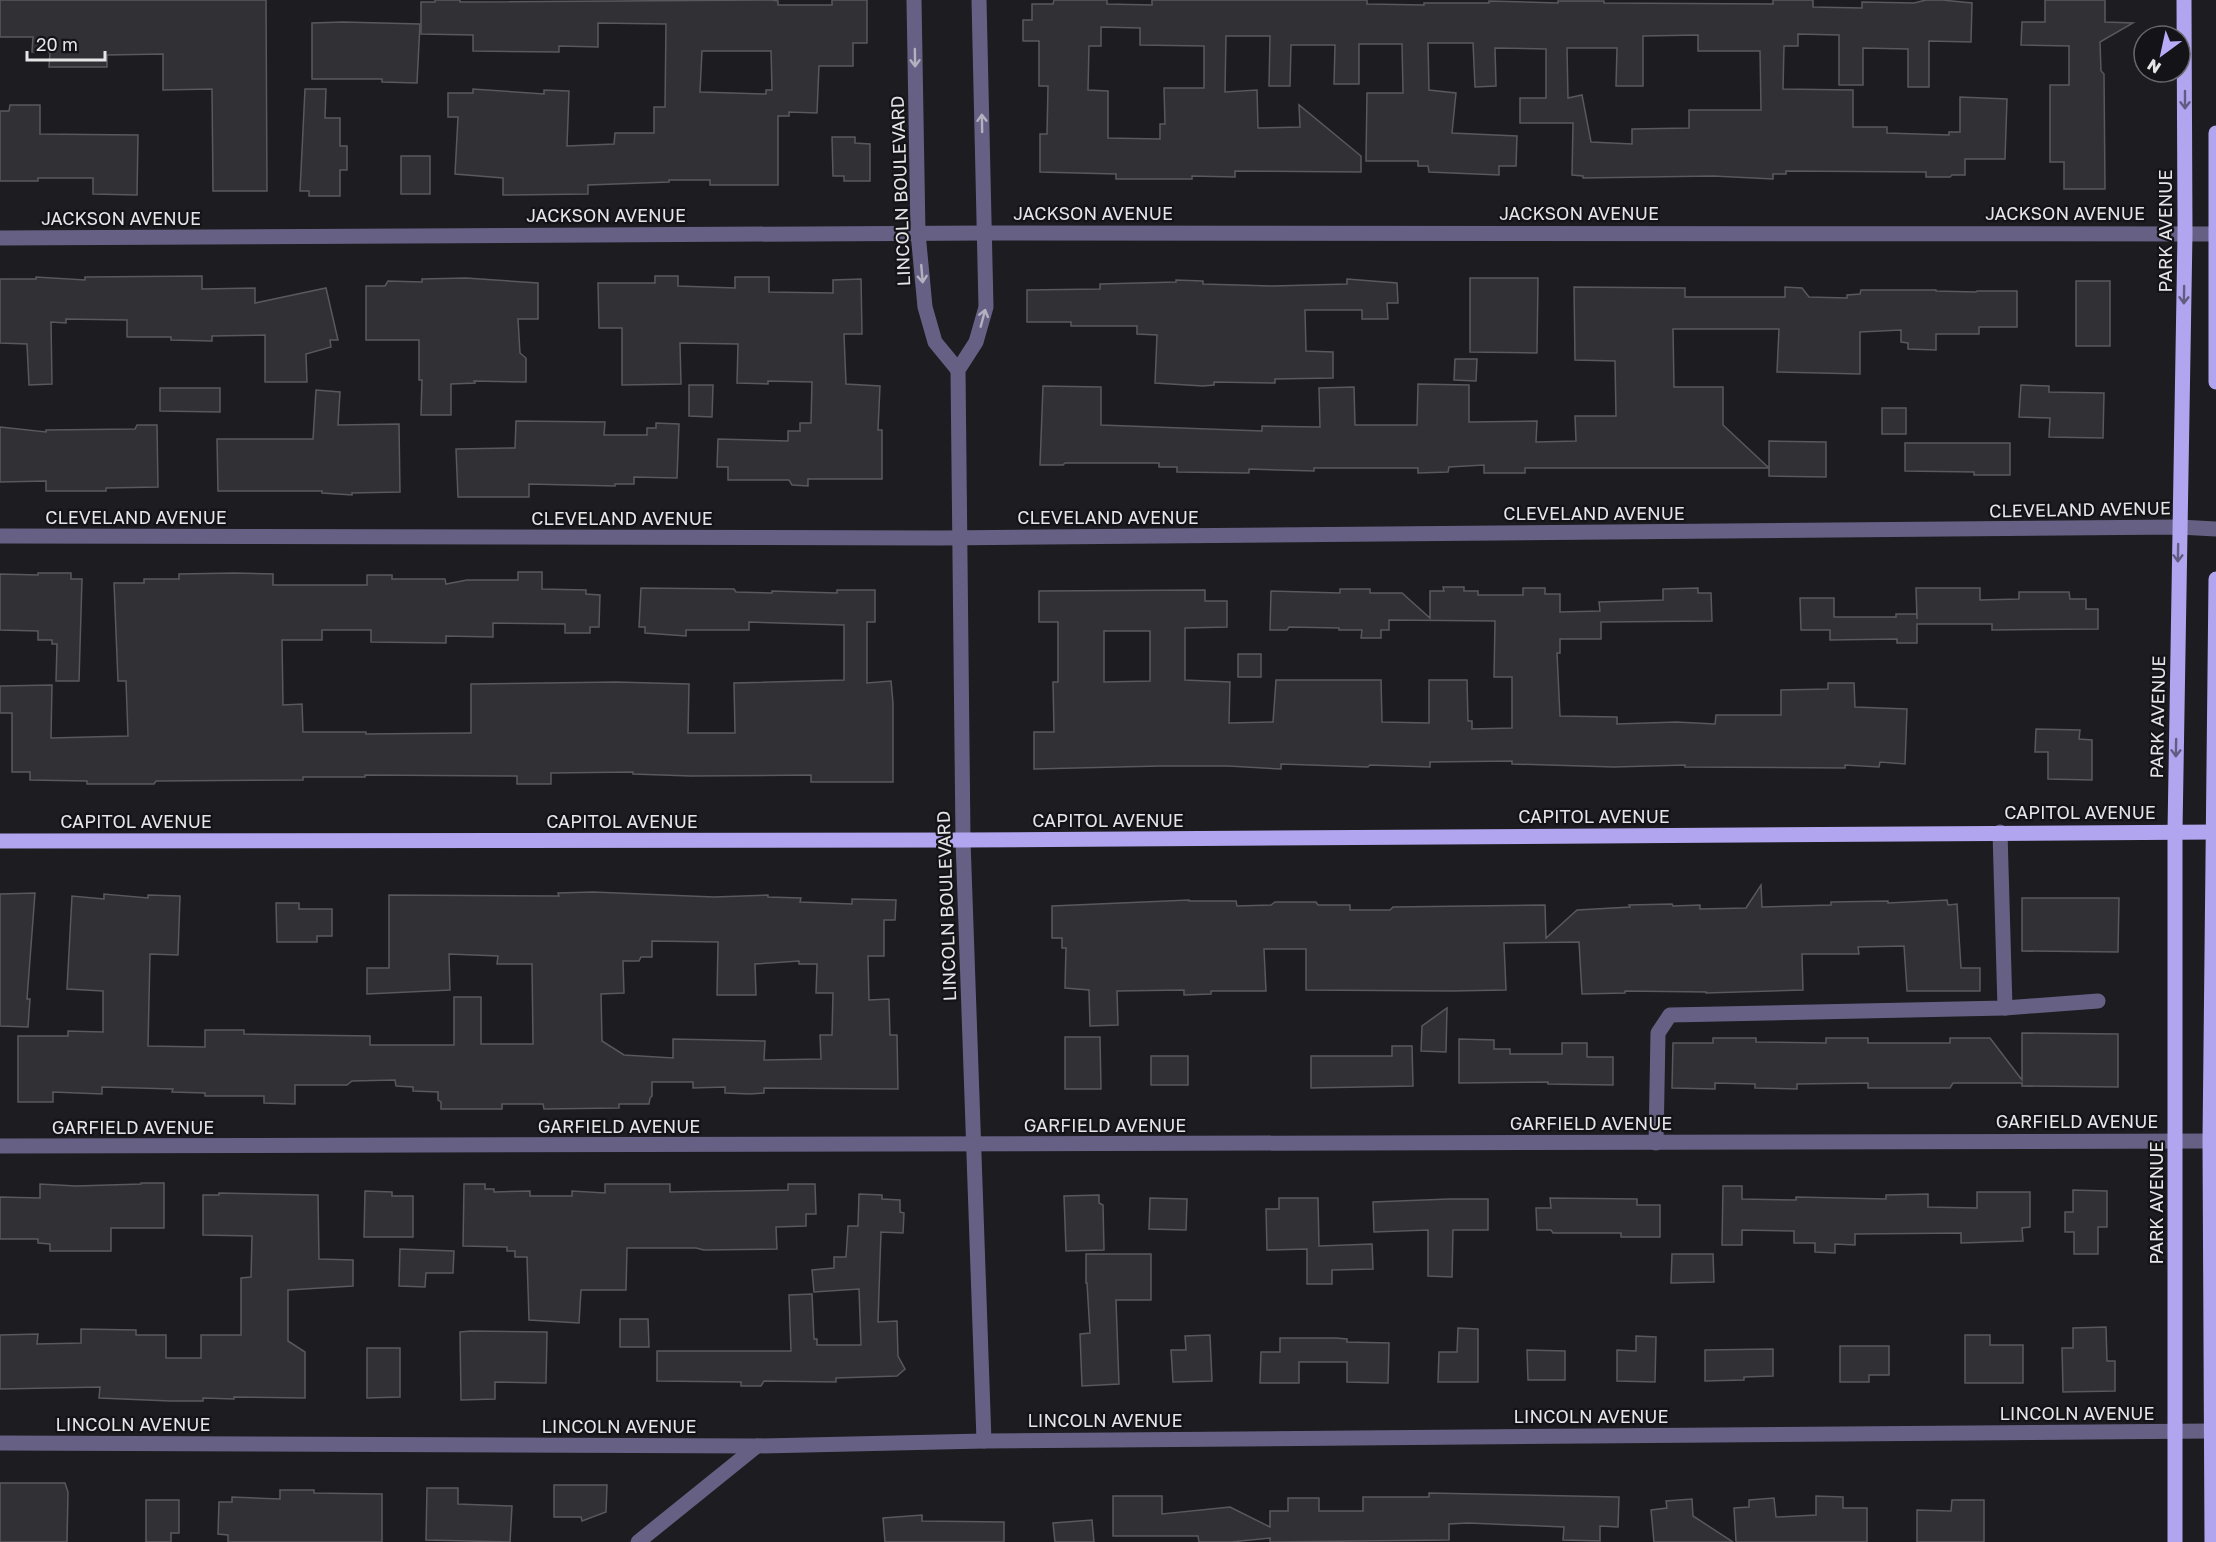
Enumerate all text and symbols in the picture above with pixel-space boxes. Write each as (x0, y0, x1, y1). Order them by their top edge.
scale bar (27, 24, 105, 62)
north arrow (2132, 24, 2192, 84)
text: 20 m (36, 33, 78, 55)
one-way arrow (909, 48, 921, 68)
text: N (2143, 55, 2164, 78)
one-way arrow (2179, 90, 2191, 110)
street label: LINCOLN BOULEVARD (886, 95, 914, 287)
one-way arrow (977, 114, 988, 134)
street label: PARK AVENUE (2154, 170, 2176, 292)
street label: JACKSON AVENUE (1013, 202, 1173, 224)
street label: JACKSON AVENUE (1499, 202, 1659, 224)
street label: JACKSON AVENUE (1985, 202, 2145, 224)
street label: JACKSON AVENUE (526, 204, 686, 226)
street label: JACKSON AVENUE (41, 207, 201, 229)
one-way arrow (917, 264, 928, 284)
one-way arrow (2178, 285, 2190, 305)
one-way arrow (977, 309, 989, 328)
street label: CLEVELAND AVENUE (1989, 496, 2171, 522)
street label: CLEVELAND AVENUE (1503, 502, 1685, 524)
street label: CLEVELAND AVENUE (45, 506, 227, 528)
street label: CLEVELAND AVENUE (1017, 506, 1199, 528)
street label: CLEVELAND AVENUE (531, 507, 713, 529)
one-way arrow (2173, 543, 2184, 563)
street label: PARK AVENUE (2145, 655, 2169, 779)
one-way arrow (2170, 738, 2182, 758)
street label: CAPITOL AVENUE (2004, 801, 2156, 823)
street label: CAPITOL AVENUE (1518, 805, 1670, 827)
street label: CAPITOL AVENUE (1032, 809, 1184, 831)
street label: CAPITOL AVENUE (60, 810, 212, 832)
street label: CAPITOL AVENUE (546, 810, 698, 832)
street label: LINCOLN BOULEVARD (932, 810, 960, 1002)
street label: GARFIELD AVENUE (1996, 1110, 2158, 1132)
street label: GARFIELD AVENUE (1510, 1112, 1672, 1134)
street label: GARFIELD AVENUE (1024, 1114, 1186, 1136)
street label: GARFIELD AVENUE (538, 1115, 700, 1137)
street label: GARFIELD AVENUE (52, 1116, 214, 1138)
street label: PARK AVENUE (2145, 1142, 2167, 1264)
street label: LINCOLN AVENUE (2000, 1402, 2154, 1424)
street label: LINCOLN AVENUE (1514, 1405, 1668, 1427)
street label: LINCOLN AVENUE (1028, 1409, 1182, 1431)
street label: LINCOLN AVENUE (56, 1413, 210, 1435)
street label: LINCOLN AVENUE (542, 1415, 696, 1437)

